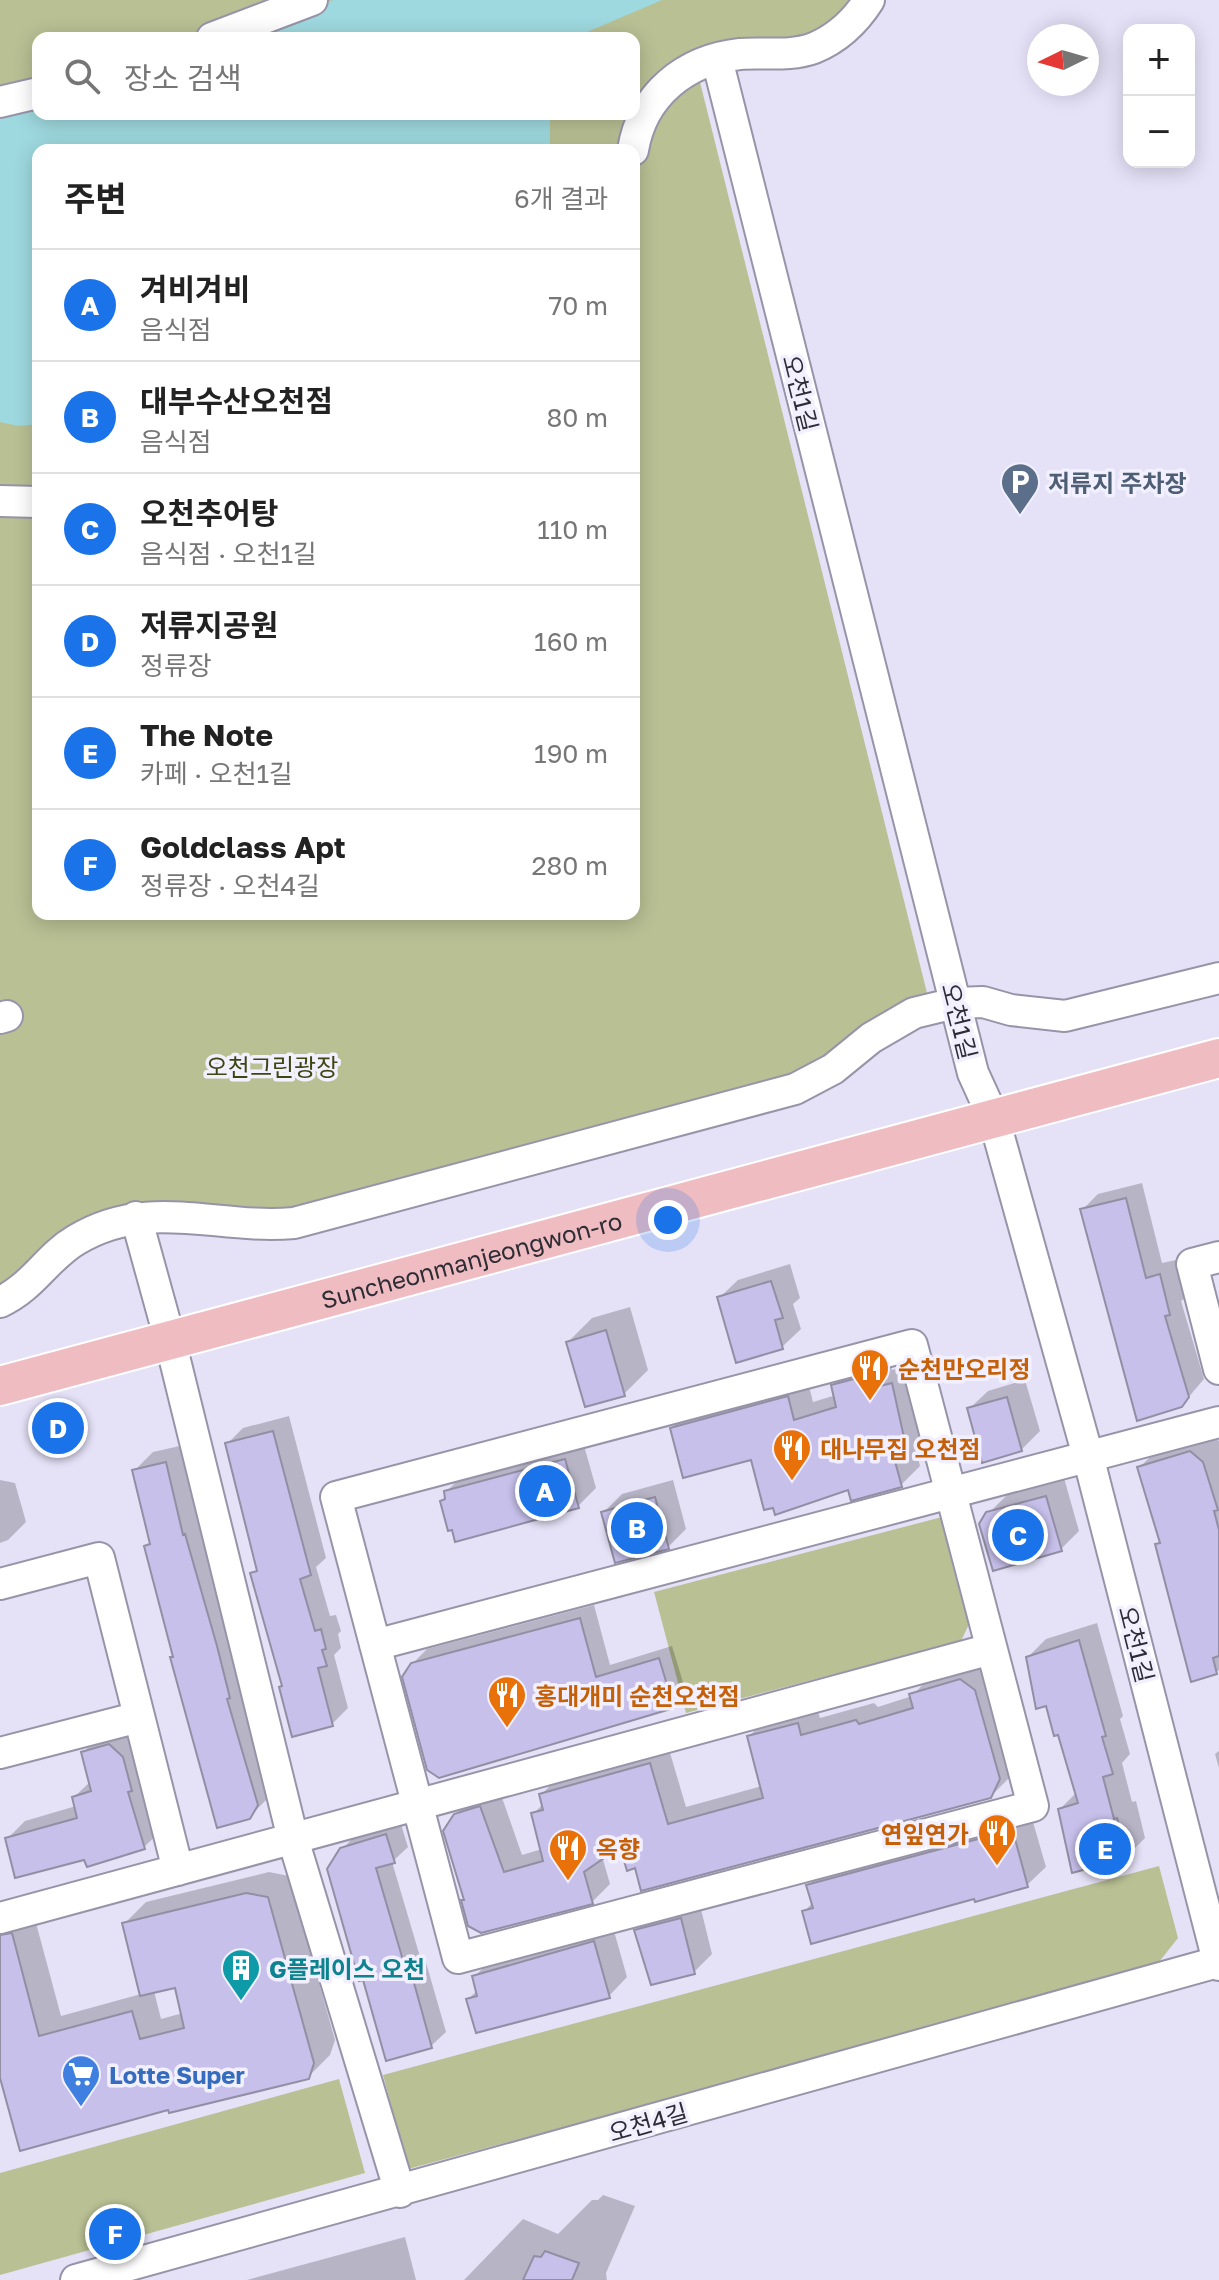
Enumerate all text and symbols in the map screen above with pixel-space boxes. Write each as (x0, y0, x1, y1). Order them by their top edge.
north arrow (1027, 24, 1099, 96)
map controls (1123, 24, 1195, 168)
button: + (1123, 24, 1195, 96)
search box (32, 32, 640, 120)
icon: search (60, 54, 104, 98)
text: 장소 검색 (124, 60, 242, 96)
button: − (1123, 96, 1195, 168)
text: 주변 (64, 178, 127, 218)
text: 6개 결과 (514, 183, 608, 214)
text: 겨비겨비 (140, 271, 250, 307)
text: A (81, 290, 99, 321)
text: 70 m (549, 290, 608, 321)
text: 음식점 (140, 314, 212, 345)
street label: 오천1길 (778, 352, 824, 434)
text: 대부수산오천점 (140, 383, 333, 419)
text: B (81, 402, 99, 433)
text: 80 m (547, 402, 608, 433)
text: 음식점 (140, 426, 212, 457)
parking icon: 저류지 주차장 (999, 461, 1041, 516)
place label: 저류지 주차장 (1048, 468, 1186, 497)
text: 오천추어탕 (140, 495, 278, 531)
text: C (81, 514, 99, 545)
text: 110 m (537, 514, 608, 545)
text: 음식점 · 오천1길 (140, 538, 317, 569)
text: 저류지공원 (140, 607, 278, 643)
text: D (81, 626, 99, 657)
text: 160 m (534, 626, 608, 657)
text: 정류장 (140, 650, 212, 681)
text: The Note (140, 717, 273, 753)
text: E (82, 738, 98, 769)
text: 190 m (534, 738, 608, 769)
text: 카페 · 오천1길 (140, 758, 293, 789)
text: Goldclass Apt (140, 829, 346, 865)
text: F (82, 850, 98, 881)
text: 280 m (531, 850, 608, 881)
text: 정류장 · 오천4길 (140, 870, 320, 901)
street label: 오천1길 (937, 980, 983, 1062)
park label: 오천그린광장 (206, 1052, 338, 1081)
your location (648, 1200, 688, 1240)
street label: Suncheonmanjeongwon-ro (318, 1205, 625, 1314)
restaurant icon: 순천만오리정 (849, 1347, 891, 1402)
place label: 순천만오리정 (898, 1354, 1030, 1383)
pin: D (32, 1398, 84, 1458)
restaurant icon: 대나무집 오천점 (771, 1427, 813, 1482)
place label: 대나무집 오천점 (820, 1434, 981, 1463)
pin: A (519, 1461, 571, 1521)
pin: B (611, 1498, 663, 1558)
pin: C (992, 1505, 1044, 1565)
street label: 오천1길 (1114, 1603, 1160, 1685)
restaurant icon: 홍대개미 순천오천점 (486, 1674, 528, 1729)
place label: 홍대개미 순천오천점 (535, 1681, 740, 1710)
restaurant icon: 연잎연가 (976, 1812, 1018, 1867)
place label: 연잎연가 (881, 1819, 969, 1848)
pin: E (1079, 1819, 1131, 1879)
restaurant icon: 옥향 (547, 1827, 589, 1882)
place label: 옥향 (596, 1834, 640, 1863)
building icon: G플레이스 오천 (220, 1947, 262, 2002)
place label: G플레이스 오천 (269, 1954, 425, 1983)
supermarket icon: Lotte Super (60, 2053, 102, 2108)
place label: Lotte Super (109, 2060, 245, 2089)
street label: 오천4길 (605, 2097, 691, 2147)
pin: F (89, 2204, 141, 2264)

